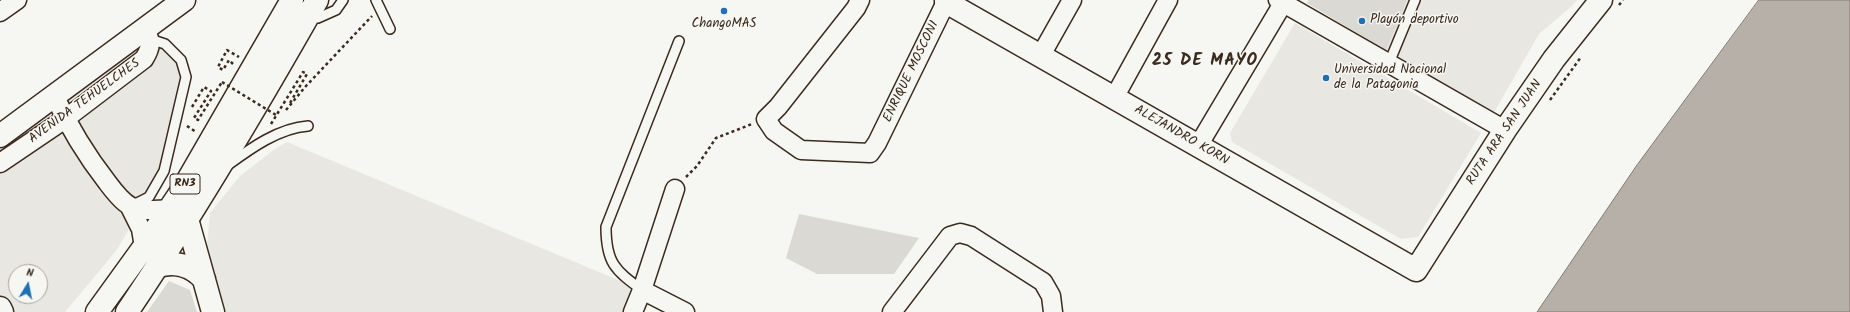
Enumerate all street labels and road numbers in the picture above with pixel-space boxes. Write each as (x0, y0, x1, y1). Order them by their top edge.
street label: ENRIQUE MOSCONI (881, 19, 943, 125)
street label: AVENIDA TEHUELCHES (26, 56, 144, 148)
street label: RUTA ARA SAN JUAN (1464, 77, 1546, 189)
street label: ALEJANDRO KORN (1131, 103, 1231, 169)
road number: RN3 (170, 174, 200, 194)

